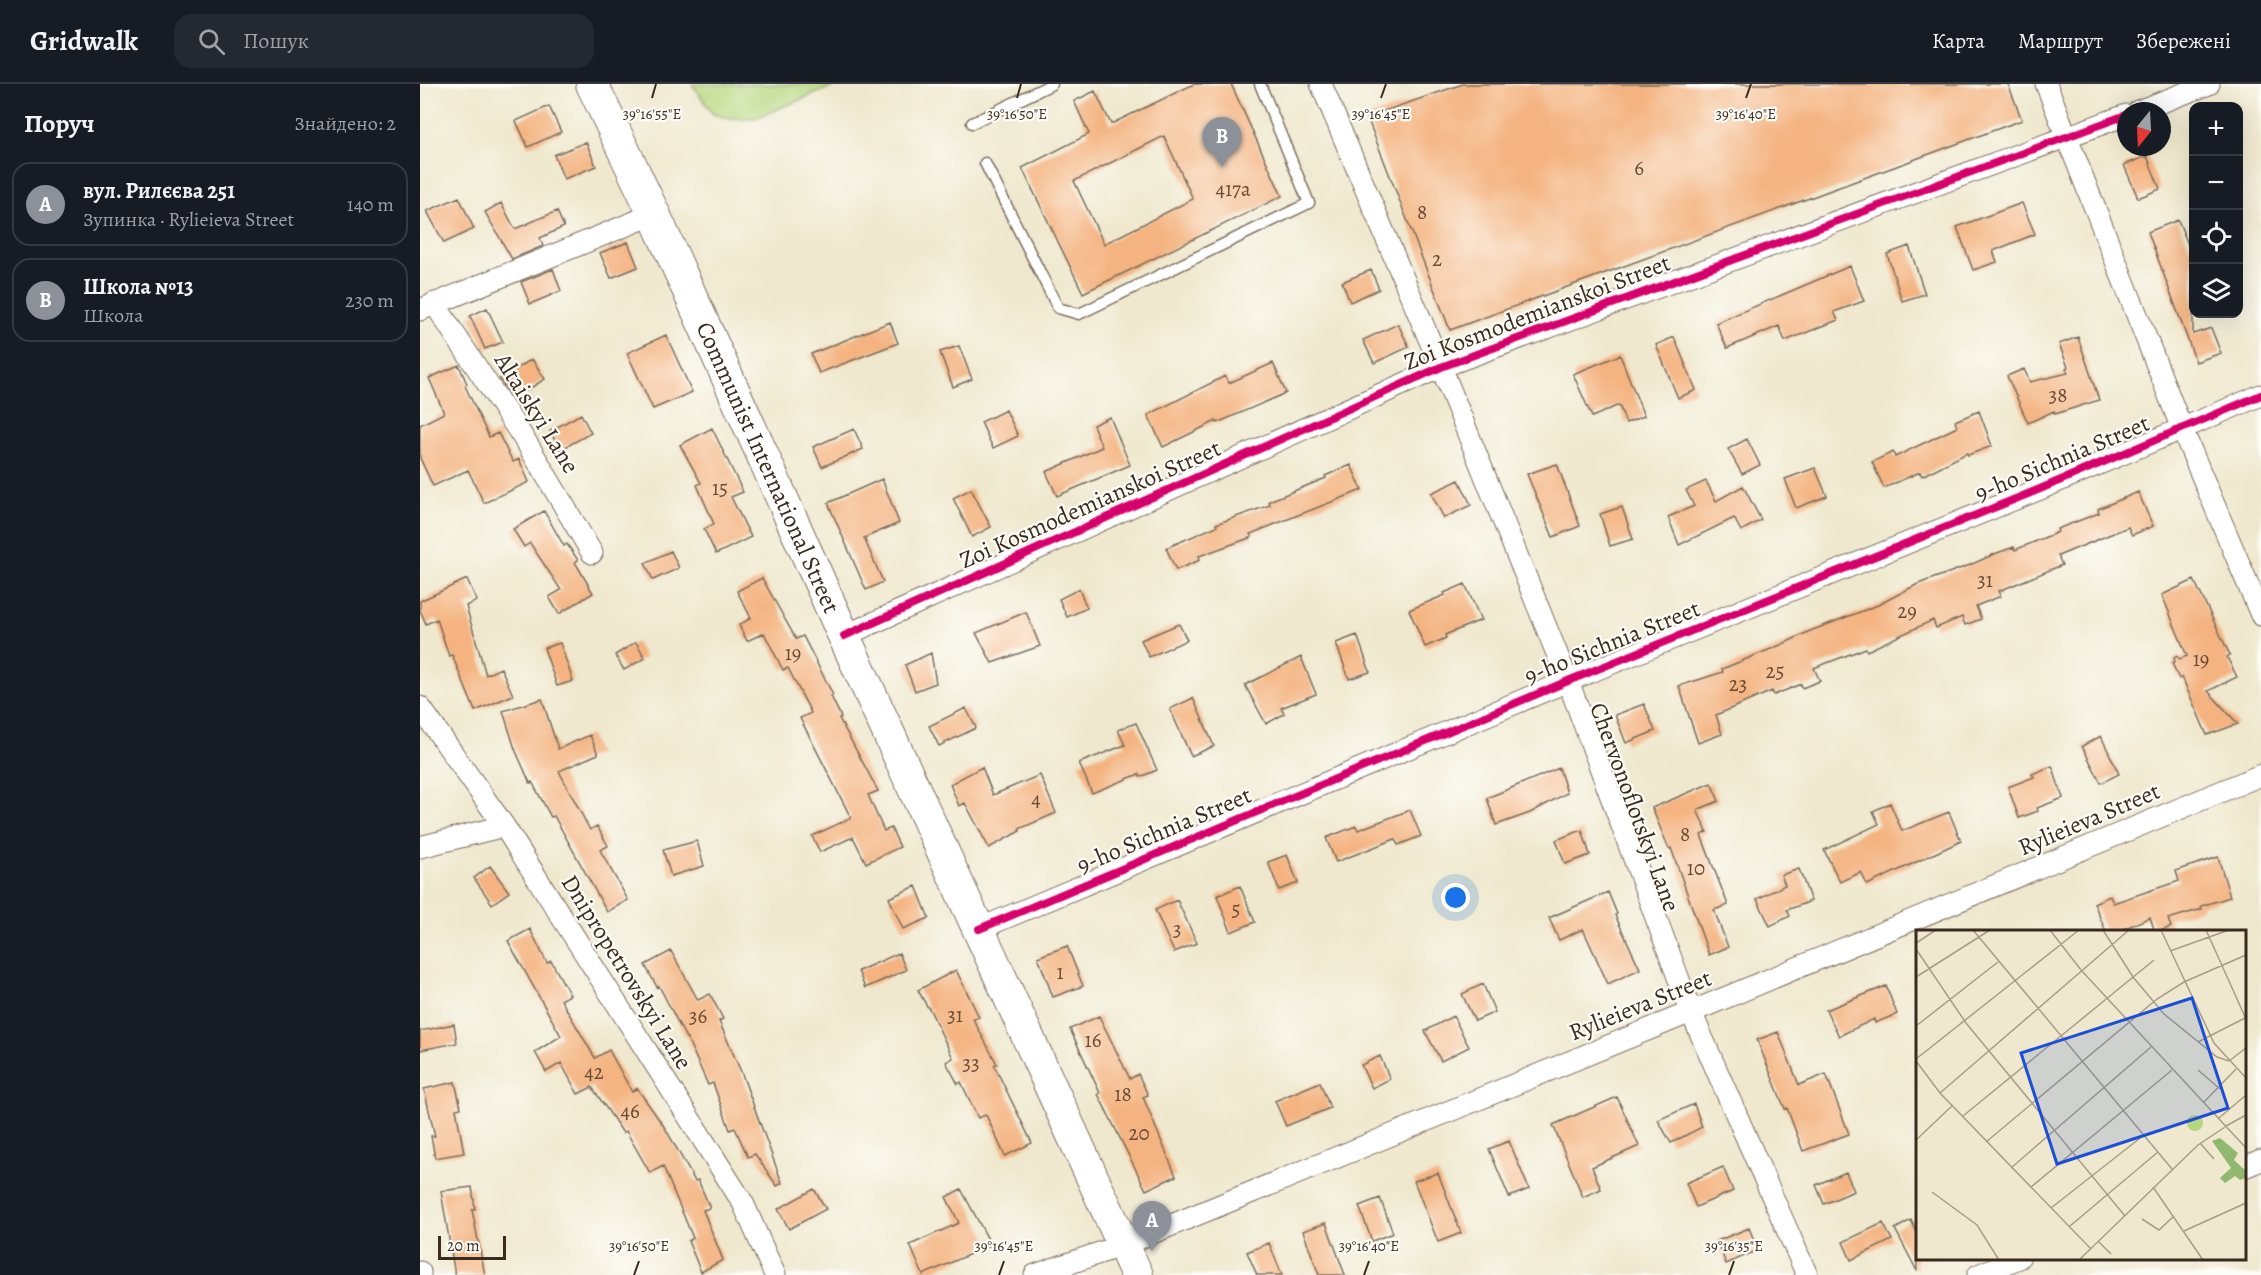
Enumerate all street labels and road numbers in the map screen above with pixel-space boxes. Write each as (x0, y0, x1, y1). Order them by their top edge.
street label: Zoi Kosmodemianskoi Street (1399, 246, 1675, 378)
street label: Communist International Street (689, 317, 848, 618)
street label: Altaiskyi Lane (487, 346, 587, 479)
street label: 9-ho Sichnia Street (1970, 407, 2154, 509)
street label: Zoi Kosmodemianskoi Street (954, 432, 1226, 576)
street label: 9-ho Sichnia Street (1519, 592, 1705, 692)
street label: Chervonoflotskyi Lane (1582, 698, 1688, 916)
street label: Rylieieva Street (2013, 775, 2165, 863)
street label: 9-ho Sichnia Street (1072, 779, 1256, 881)
street label: Dnipropetrovskyi Lane (554, 869, 700, 1075)
street label: Rylieieva Street (1564, 962, 1716, 1048)

